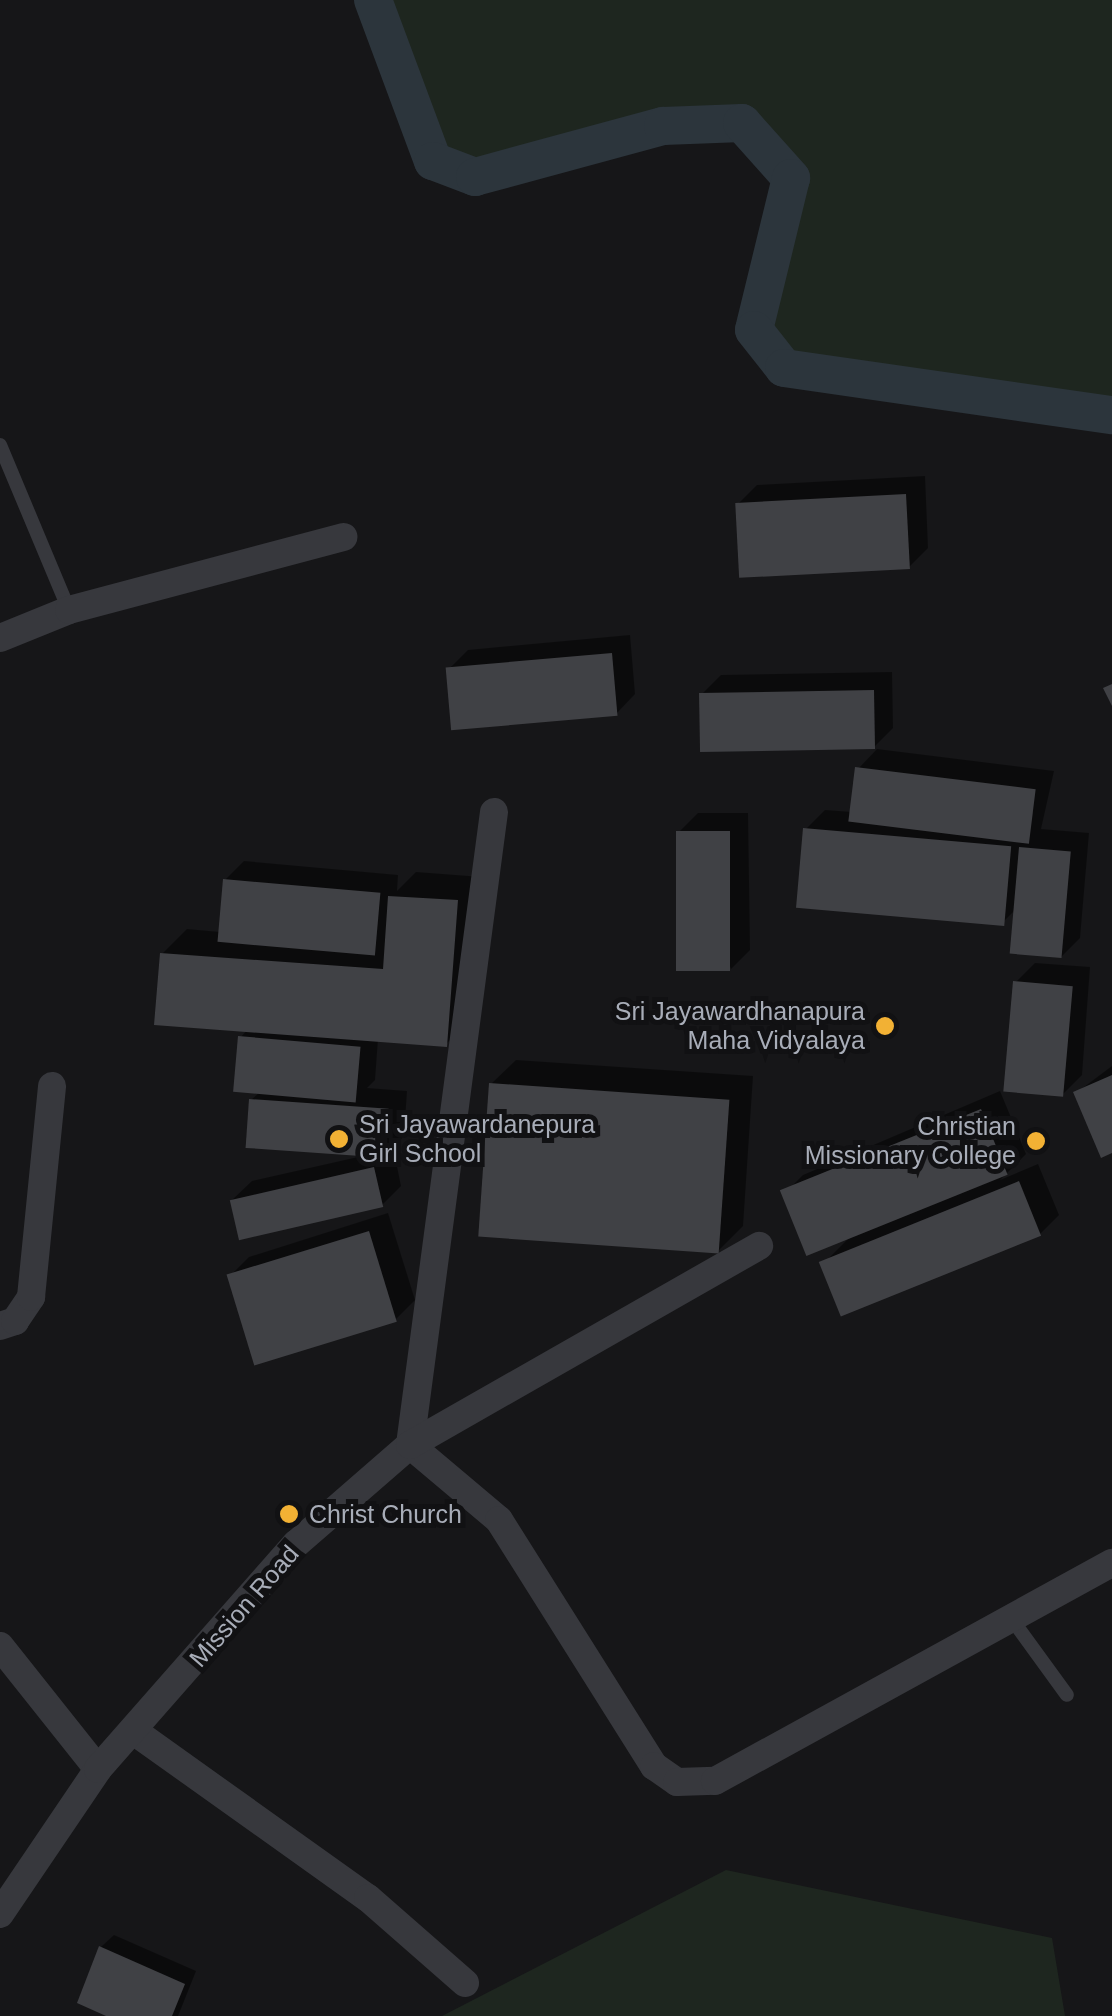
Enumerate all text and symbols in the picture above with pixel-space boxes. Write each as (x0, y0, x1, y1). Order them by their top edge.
place label: Sri Jayawardhanapura Maha Vidyalaya (615, 997, 865, 1056)
marker: Sri Jayawardhanapura Maha Vidyalaya (874, 1015, 896, 1037)
place label: Sri Jayawardanepura Girl School (359, 1110, 595, 1169)
place label: Christian Missionary College (805, 1112, 1016, 1171)
marker: Sri Jayawardanepura Girl School (328, 1128, 350, 1150)
marker: Christian Missionary College (1025, 1130, 1047, 1152)
place label: Christ Church (309, 1499, 462, 1529)
marker: Christ Church (278, 1503, 300, 1525)
street label: Mission Road (183, 1539, 305, 1673)

